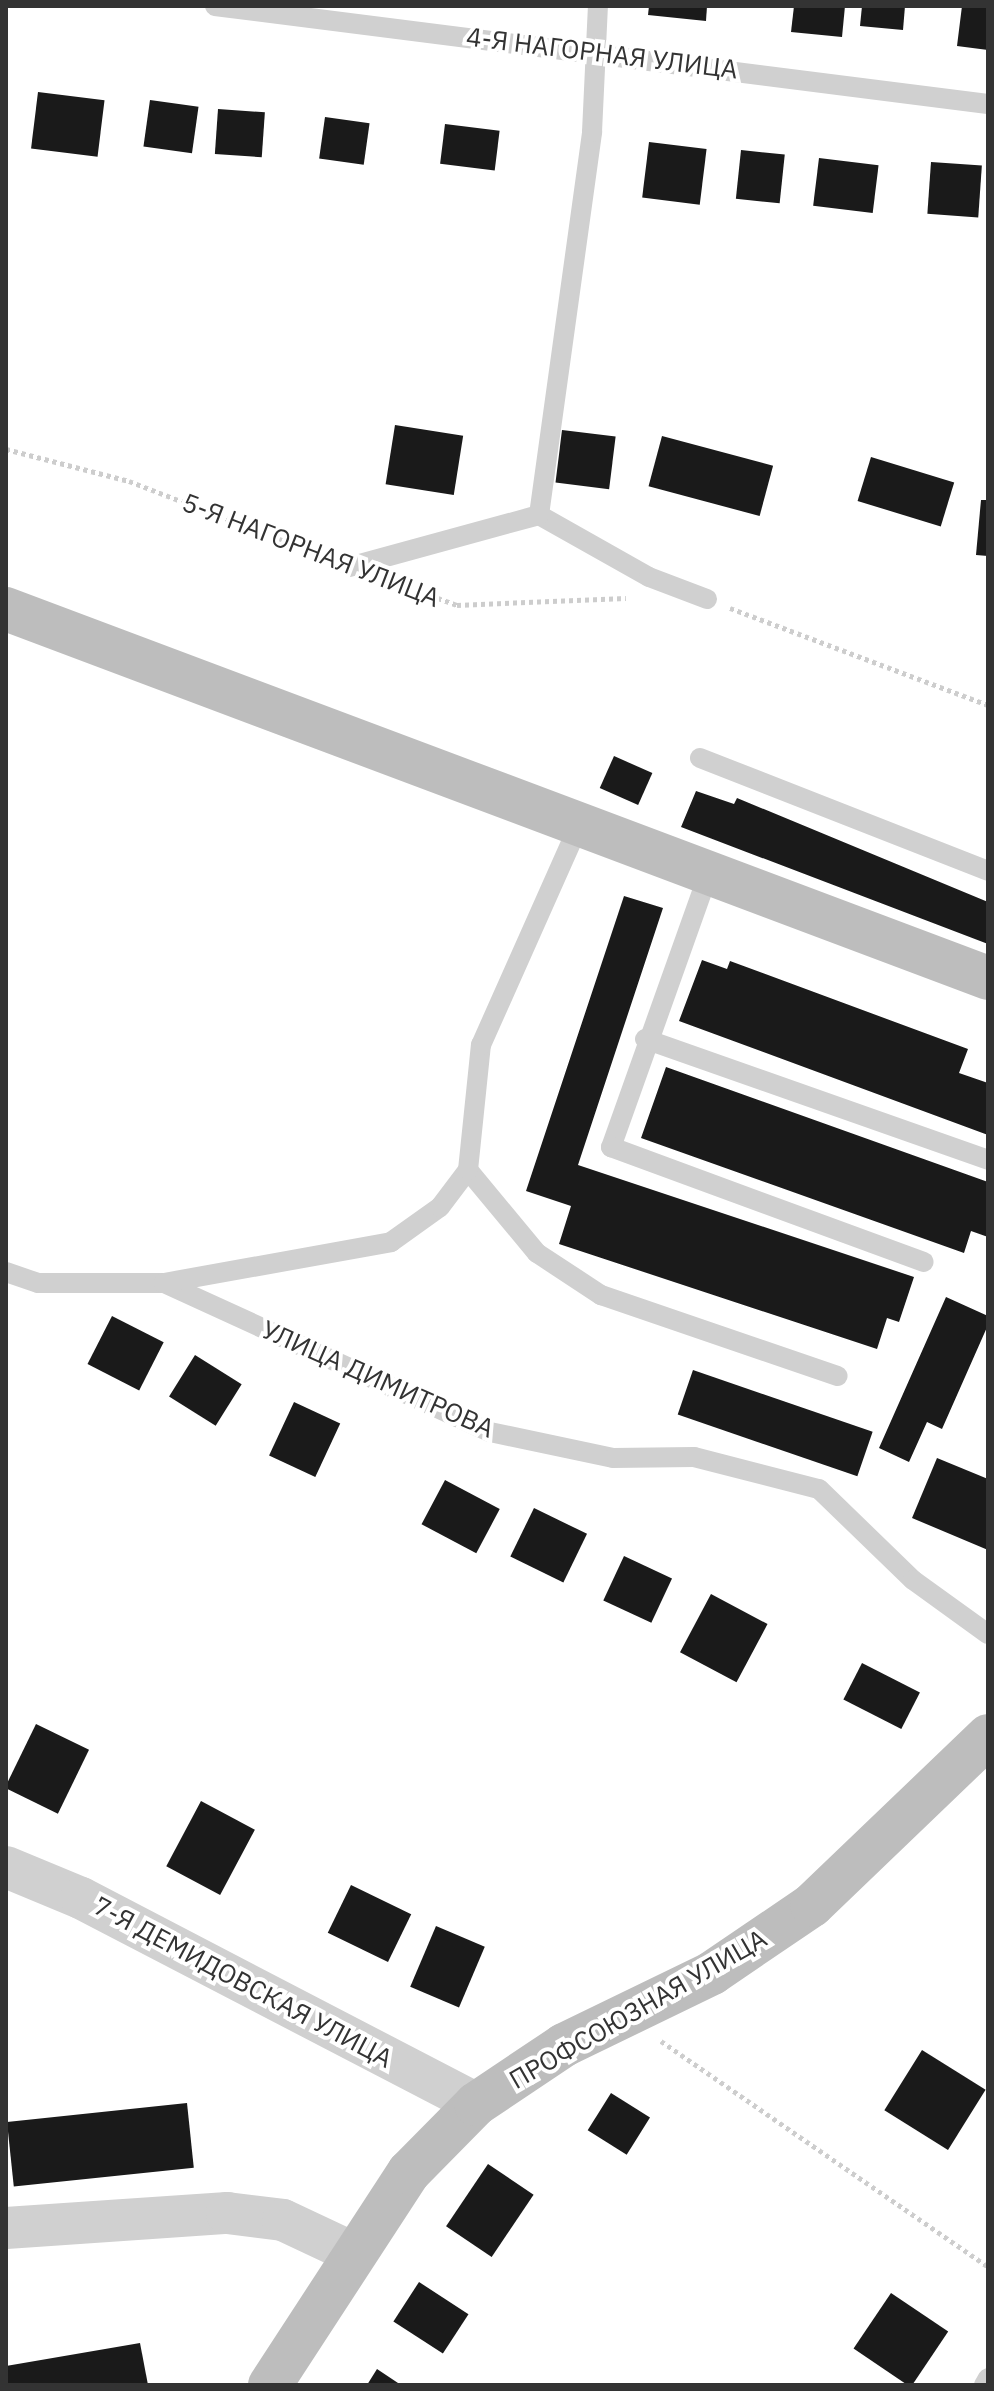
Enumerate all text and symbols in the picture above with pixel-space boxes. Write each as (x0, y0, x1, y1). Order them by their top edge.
street label: 4-Я НАГОРНАЯ УЛИЦА (464, 21, 740, 85)
street label: 5-Я НАГОРНАЯ УЛИЦА (178, 486, 444, 614)
street label: УЛИЦА ДИМИТРОВА (257, 1314, 499, 1444)
street label: 7-Я ДЕМИДОВСКАЯ УЛИЦА (88, 1890, 398, 2074)
street label: ПРОФСОЮЗНАЯ УЛИЦА (504, 1922, 772, 2096)

